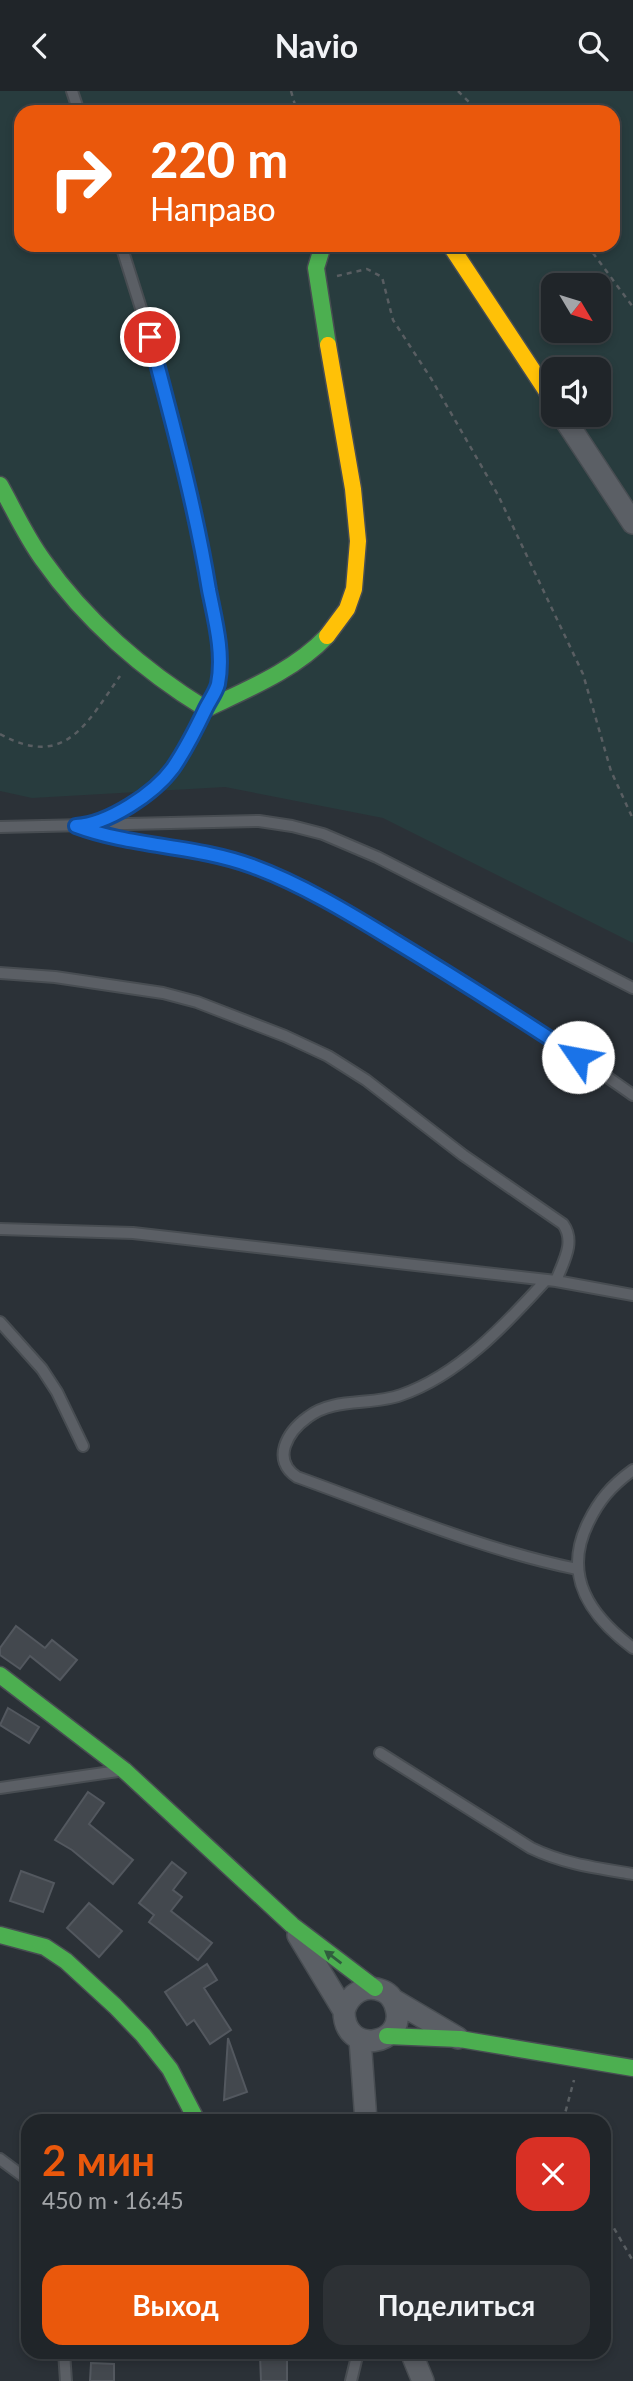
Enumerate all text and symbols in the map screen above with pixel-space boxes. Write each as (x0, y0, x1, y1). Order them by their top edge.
text: Navio (275, 26, 358, 65)
icon: back (21, 27, 59, 65)
icon: search (574, 27, 612, 65)
text: 220 m (150, 130, 288, 188)
icon: right (35, 133, 126, 224)
text: Направо (150, 189, 276, 228)
north arrow (541, 273, 611, 343)
map controls (541, 273, 611, 427)
pin (120, 307, 180, 367)
icon: arrive (131, 318, 169, 356)
button: sound (541, 357, 611, 427)
position arrow (541, 1020, 615, 1094)
one-way arrow (325, 1949, 343, 1964)
text: 2 мин (42, 2135, 155, 2185)
button: close (516, 2137, 590, 2211)
text: 450 m · 16:45 (42, 2186, 184, 2214)
button: Выход (42, 2265, 309, 2345)
button: Поделиться (323, 2265, 590, 2345)

